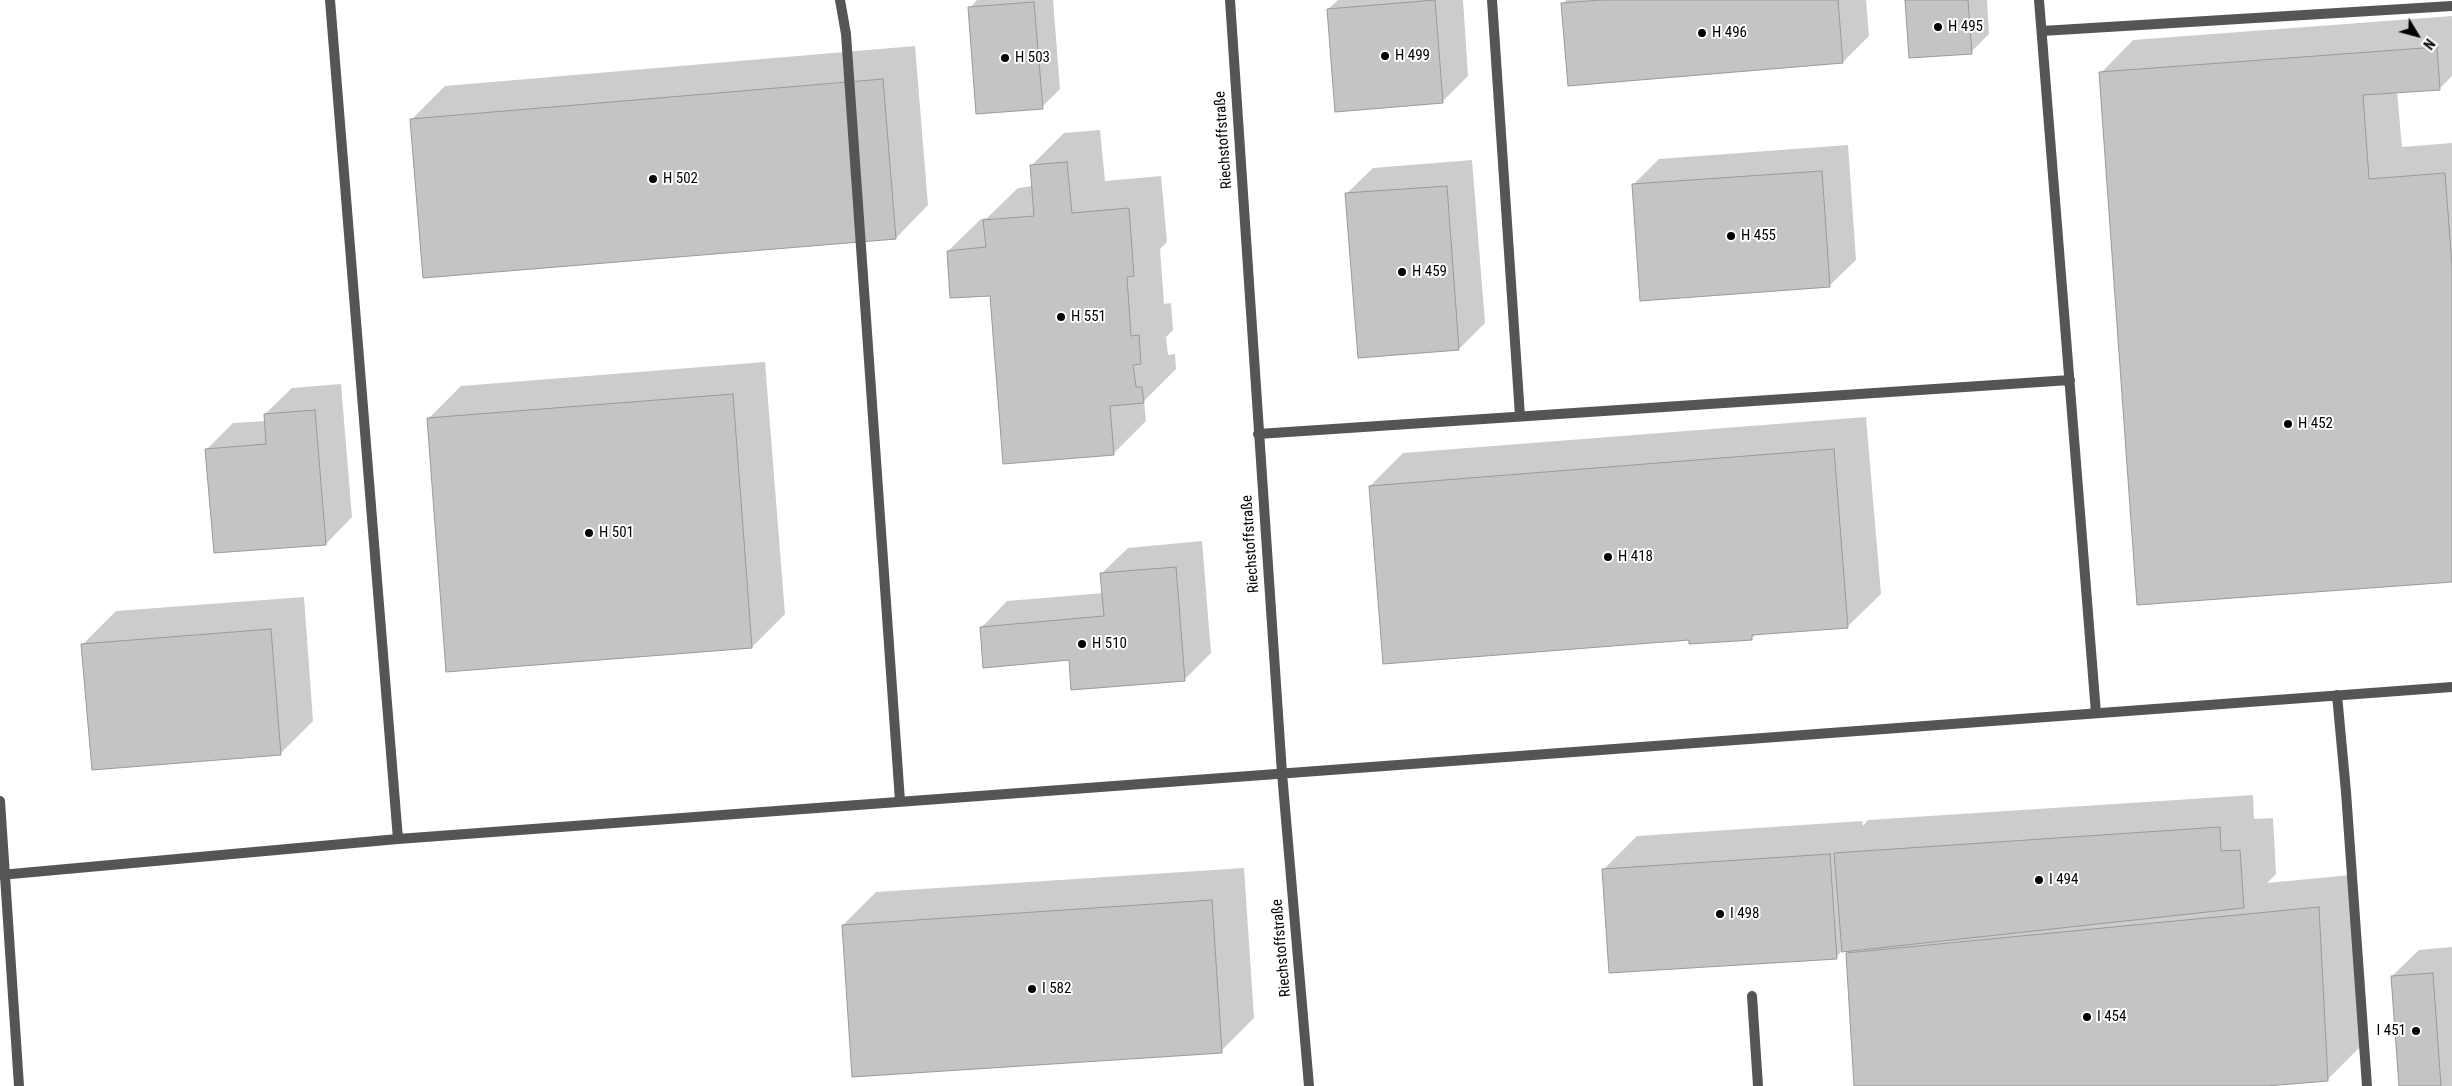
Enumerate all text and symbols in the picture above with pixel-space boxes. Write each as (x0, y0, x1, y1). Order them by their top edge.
north arrow (2392, 10, 2442, 60)
place label: H 495 (1948, 18, 1983, 36)
marker: H 495 (1932, 21, 1944, 33)
place label: H 496 (1712, 24, 1747, 42)
marker: H 496 (1696, 27, 1708, 39)
text: N (2420, 36, 2438, 52)
place label: H 499 (1395, 47, 1430, 65)
place label: H 503 (1015, 49, 1050, 67)
marker: H 499 (1379, 50, 1391, 62)
marker: H 503 (999, 52, 1011, 64)
street label: Riechstoffstraße (1212, 90, 1236, 190)
place label: H 502 (663, 170, 698, 188)
marker: H 502 (647, 173, 659, 185)
place label: H 455 (1741, 227, 1776, 245)
marker: H 455 (1725, 230, 1737, 242)
place label: H 459 (1412, 263, 1447, 281)
marker: H 459 (1396, 266, 1408, 278)
place label: H 551 (1071, 308, 1106, 326)
marker: H 551 (1055, 311, 1067, 323)
place label: H 452 (2298, 415, 2333, 433)
marker: H 452 (2282, 418, 2294, 430)
street label: Riechstoffstraße (1239, 494, 1263, 594)
place label: H 501 (599, 524, 634, 542)
marker: H 501 (583, 527, 595, 539)
place label: H 418 (1618, 548, 1653, 566)
marker: H 418 (1602, 551, 1614, 563)
place label: H 510 (1092, 635, 1127, 653)
marker: H 510 (1076, 638, 1088, 650)
place label: I 494 (2049, 871, 2078, 889)
marker: I 494 (2033, 874, 2045, 886)
street label: Riechstoffstraße (1269, 898, 1295, 998)
place label: I 498 (1730, 905, 1759, 923)
marker: I 498 (1714, 908, 1726, 920)
place label: I 582 (1042, 980, 1071, 998)
marker: I 582 (1026, 983, 1038, 995)
place label: I 454 (2097, 1008, 2126, 1026)
marker: I 454 (2081, 1011, 2093, 1023)
place label: I 451 (2377, 1022, 2406, 1040)
marker: I 451 (2410, 1025, 2422, 1037)

